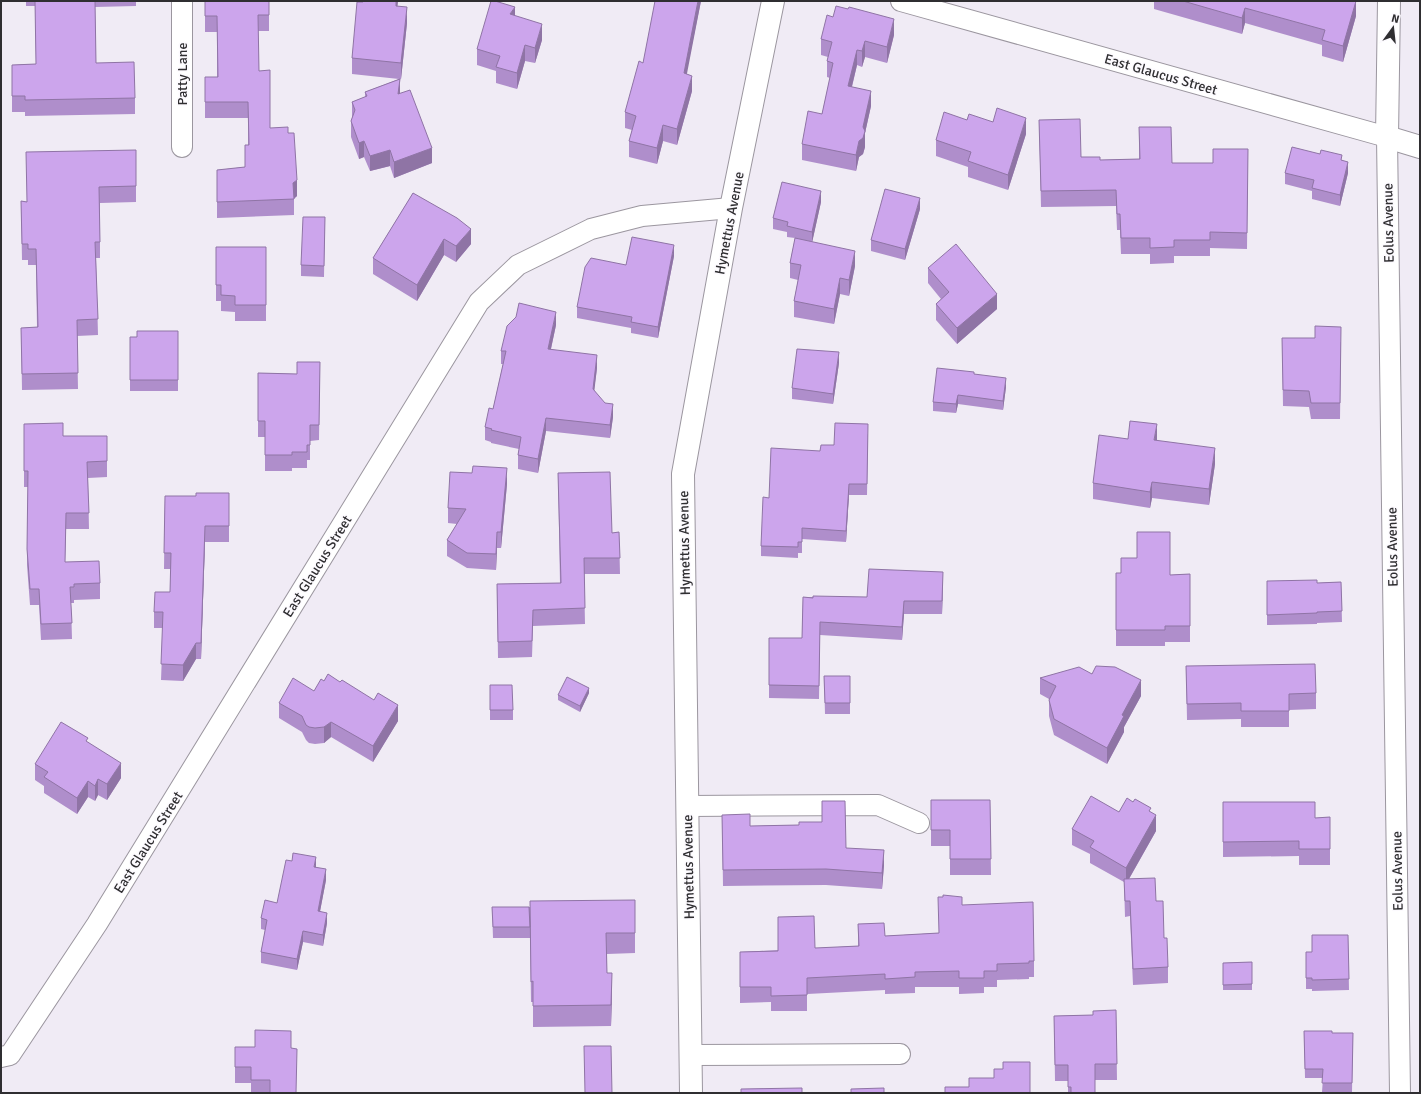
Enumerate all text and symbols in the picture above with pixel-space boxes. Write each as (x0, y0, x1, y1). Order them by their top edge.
north arrow (1373, 8, 1413, 48)
text: N (1390, 12, 1401, 26)
street label: Patty Lane (174, 43, 191, 105)
street label: East Glaucus Street (1102, 50, 1219, 99)
street label: Hymettus Avenue (711, 170, 748, 276)
street label: Eolus Avenue (1379, 183, 1398, 263)
street label: Hymettus Avenue (675, 491, 694, 595)
street label: Eolus Avenue (1383, 507, 1402, 587)
street label: East Glaucus Street (279, 512, 356, 620)
street label: East Glaucus Street (110, 788, 187, 896)
street label: Hymettus Avenue (679, 815, 698, 919)
street label: Eolus Avenue (1388, 831, 1407, 911)

